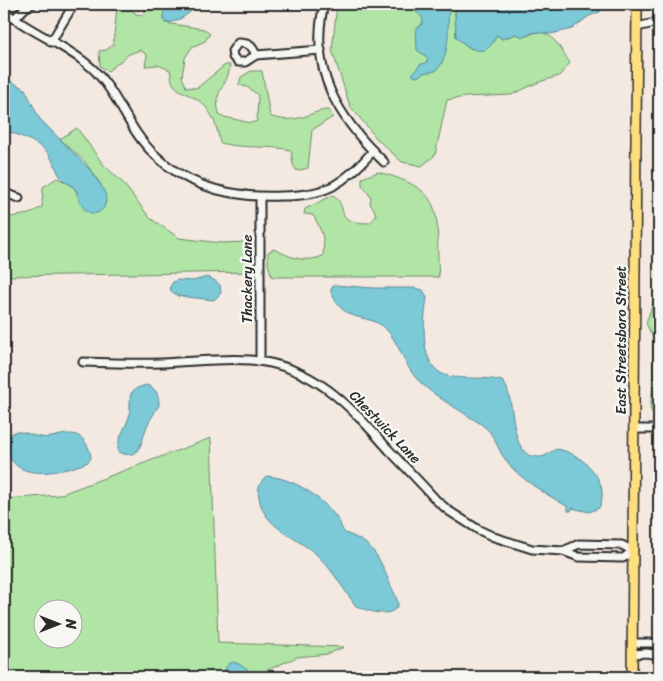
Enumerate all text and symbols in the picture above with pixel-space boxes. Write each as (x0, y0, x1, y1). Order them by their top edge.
street label: Thackery Lane (235, 235, 260, 323)
street label: East Streetsboro Street (609, 266, 634, 414)
street label: Chestwick Lane (343, 384, 427, 470)
north arrow (32, 598, 82, 648)
text: N (58, 618, 83, 629)

